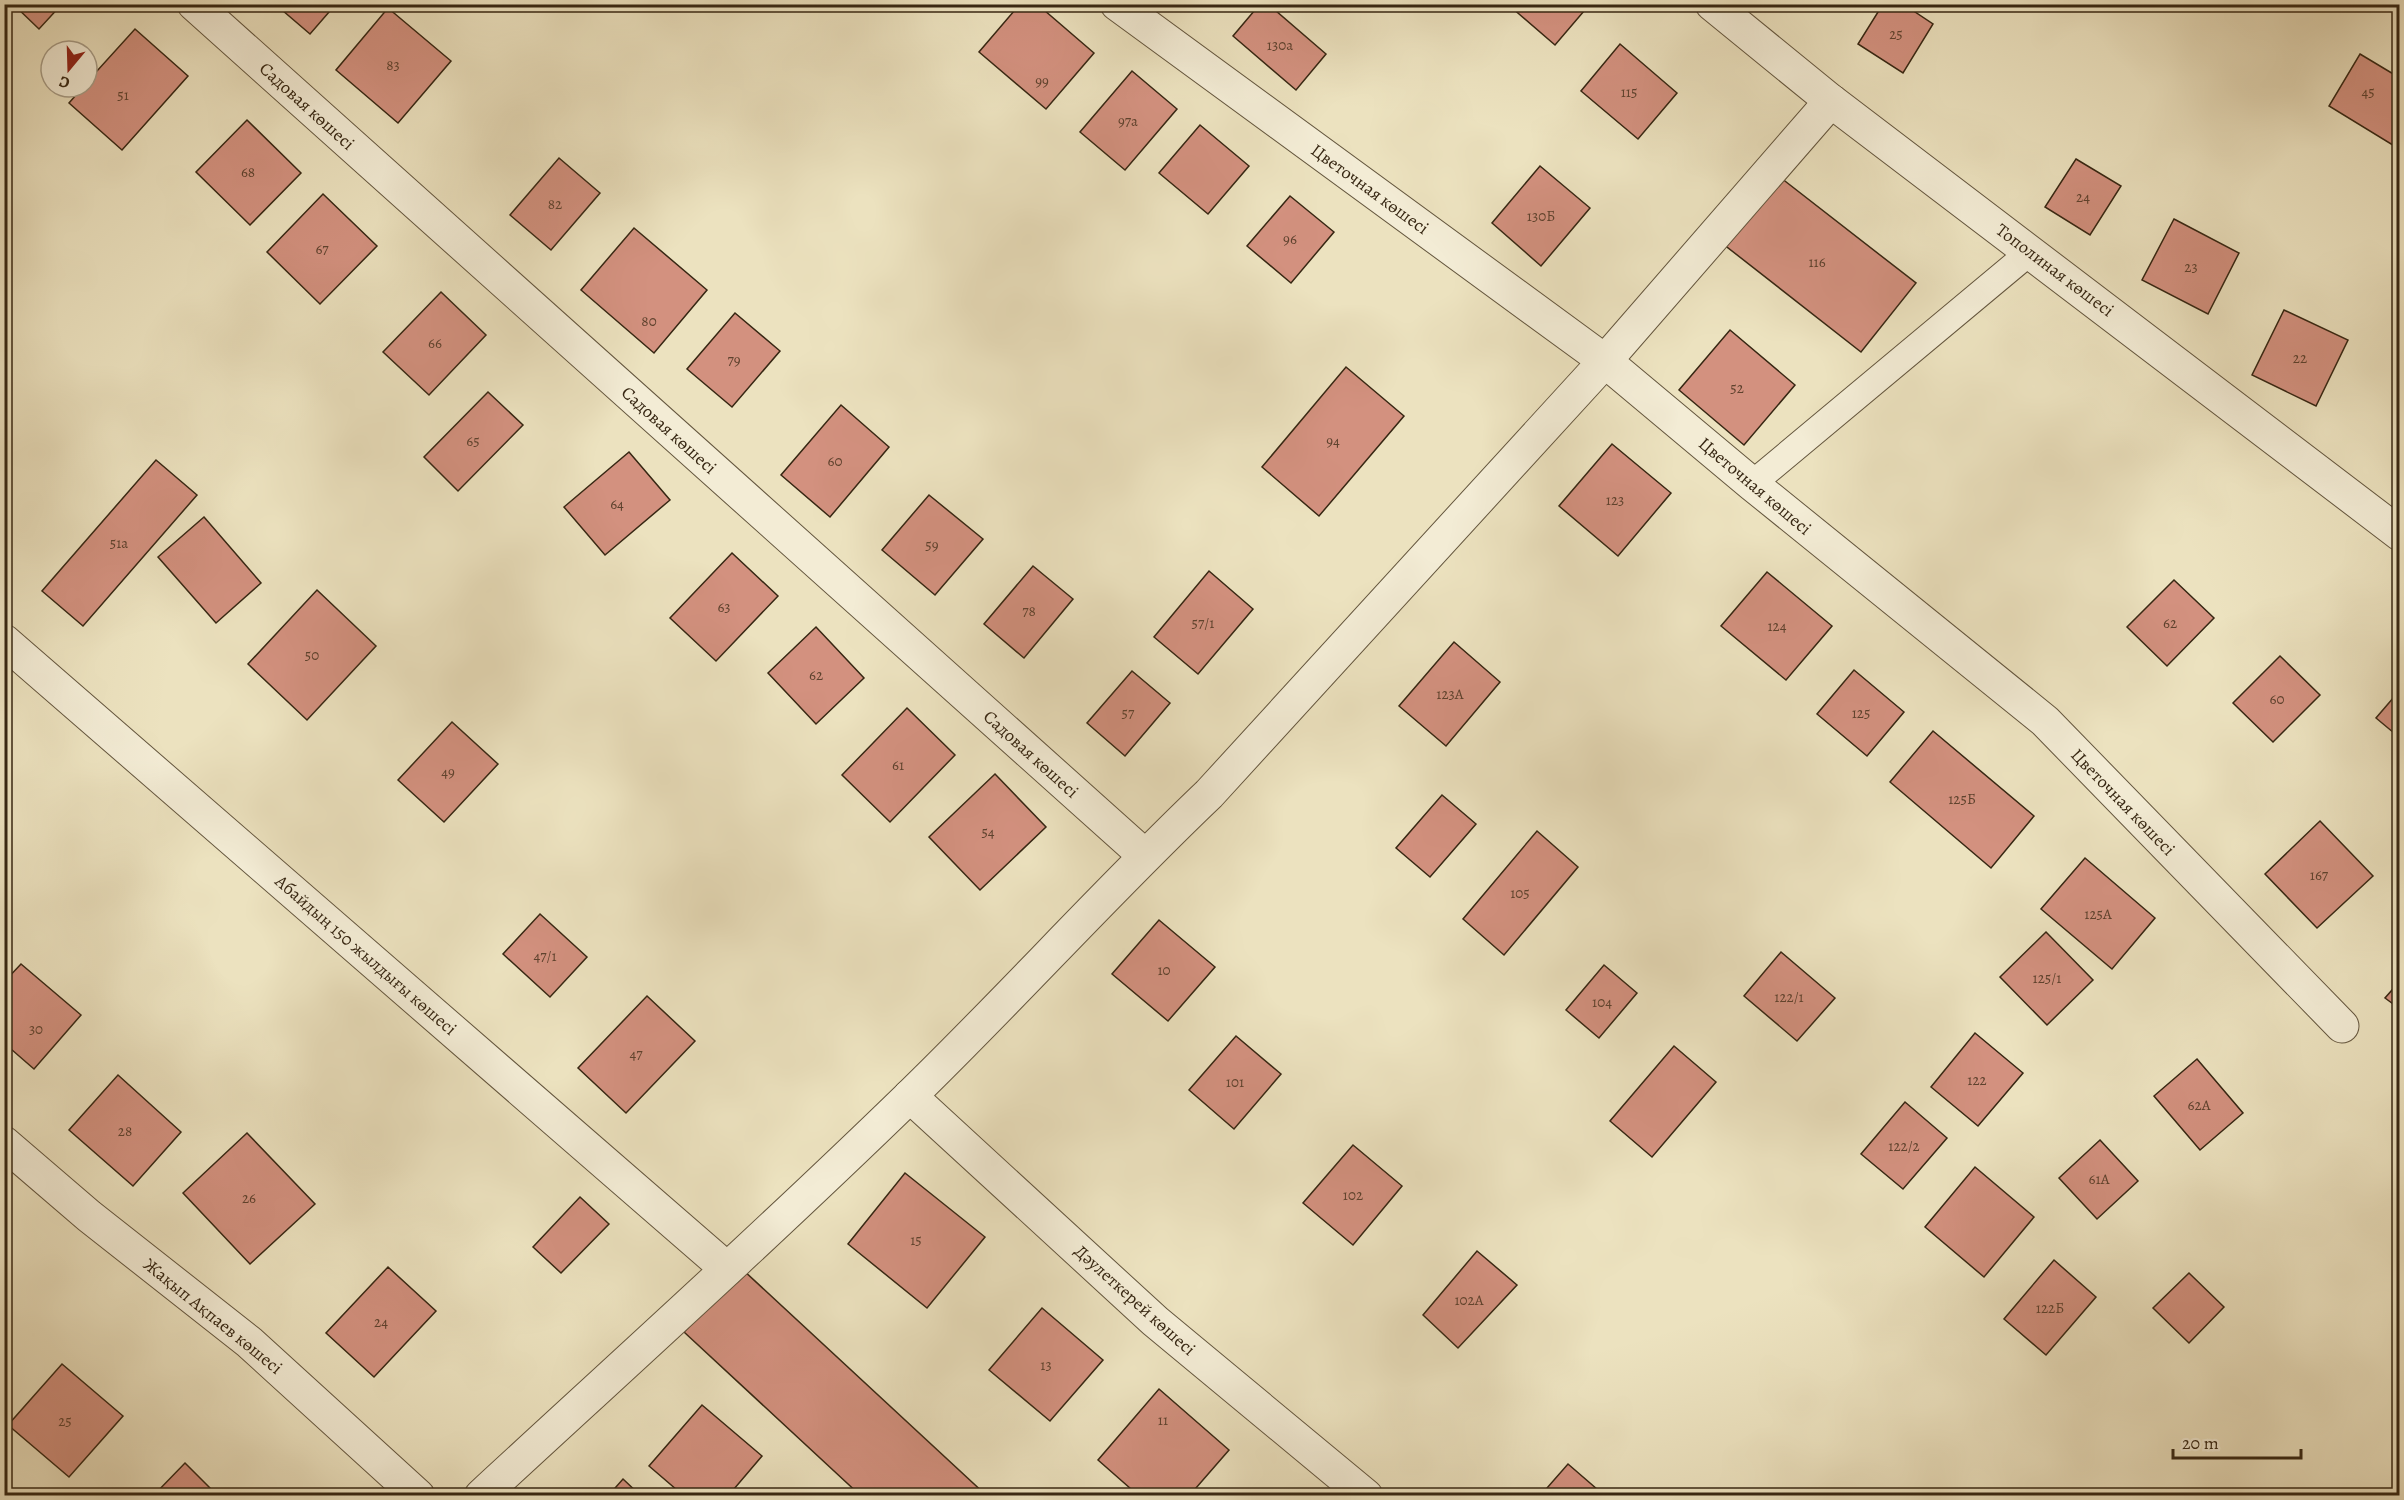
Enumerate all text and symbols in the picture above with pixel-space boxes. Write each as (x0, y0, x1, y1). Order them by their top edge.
house number: 25 (1889, 24, 1903, 44)
house number: 130а (1267, 35, 1293, 55)
north arrow (39, 39, 99, 99)
house number: 83 (386, 55, 400, 75)
street label: Садовая көшесі (254, 57, 360, 155)
text: С (56, 70, 73, 94)
house number: 99 (1035, 71, 1049, 91)
house number: 115 (1621, 82, 1637, 102)
house number: 45 (2361, 82, 2375, 102)
house number: 51 (117, 85, 129, 105)
house number: 97а (1118, 111, 1138, 131)
street label: Цветочная көшесі (1306, 138, 1434, 240)
house number: 68 (241, 162, 255, 182)
house number: 24 (2076, 187, 2090, 207)
house number: 82 (548, 194, 562, 214)
house number: 130Б (1527, 206, 1555, 226)
street label: Тополиная көшесі (1991, 218, 2119, 322)
house number: 96 (1283, 229, 1297, 249)
house number: 67 (315, 239, 329, 259)
house number: 116 (1808, 252, 1826, 272)
house number: 23 (2184, 257, 2198, 277)
house number: 80 (641, 311, 657, 331)
house number: 66 (428, 333, 442, 353)
house number: 22 (2293, 348, 2307, 368)
house number: 79 (727, 350, 741, 370)
house number: 52 (1730, 378, 1744, 398)
street label: Садовая көшесі (616, 381, 722, 479)
house number: 65 (466, 431, 480, 451)
house number: 94 (1326, 431, 1340, 451)
street label: Цветочная көшесі (1694, 432, 1816, 540)
house number: 60 (828, 451, 842, 471)
house number: 123 (1606, 490, 1624, 510)
house number: 64 (610, 494, 624, 514)
house number: 51а (110, 533, 128, 553)
house number: 59 (925, 535, 939, 555)
house number: 63 (717, 597, 731, 617)
house number: 78 (1022, 601, 1036, 621)
house number: 57/1 (1192, 613, 1214, 633)
house number: 62 (2163, 613, 2177, 633)
house number: 124 (1767, 616, 1787, 636)
house number: 50 (305, 645, 319, 665)
house number: 62 (809, 665, 823, 685)
house number: 123А (1436, 684, 1464, 704)
house number: 60 (2270, 689, 2284, 709)
house number: 57 (1122, 703, 1135, 723)
house number: 125 (1852, 703, 1870, 723)
street label: Садовая көшесі (978, 705, 1084, 803)
street label: Цветочная көшесі (2066, 743, 2180, 861)
house number: 61 (892, 755, 904, 775)
house number: 49 (441, 762, 455, 782)
house number: 125Б (1948, 789, 1976, 809)
house number: 54 (981, 822, 995, 842)
house number: 167 (2310, 865, 2329, 885)
street label: Абайдың 150 жылдығы көшесі (269, 869, 462, 1041)
house number: 105 (1510, 883, 1530, 903)
house number: 125А (2084, 904, 2112, 924)
house number: 47/1 (533, 946, 557, 966)
house number: 10 (1157, 960, 1171, 980)
house number: 125/1 (2033, 968, 2061, 988)
house number: 122/1 (1774, 987, 1804, 1007)
house number: 104 (1592, 992, 1612, 1012)
house number: 30 (29, 1019, 43, 1039)
house number: 47 (629, 1044, 643, 1064)
house number: 122 (1967, 1070, 1987, 1090)
house number: 101 (1226, 1072, 1244, 1092)
house number: 62А (2188, 1095, 2211, 1115)
house number: 28 (118, 1121, 132, 1141)
house number: 122/2 (1888, 1136, 1920, 1156)
house number: 61А (2089, 1169, 2110, 1189)
house number: 102 (1343, 1185, 1363, 1205)
house number: 26 (242, 1188, 256, 1208)
house number: 15 (910, 1230, 922, 1250)
street label: Дәулеткерей көшесі (1069, 1239, 1201, 1361)
street label: Жақып Ақпаев көшесі (139, 1253, 287, 1379)
house number: 102А (1454, 1290, 1484, 1310)
house number: 122Б (2036, 1298, 2064, 1318)
house number: 24 (374, 1312, 388, 1332)
house number: 13 (1040, 1355, 1052, 1375)
house number: 11 (1158, 1410, 1168, 1430)
house number: 25 (58, 1411, 72, 1431)
scale bar (2173, 1422, 2300, 1460)
text: 20 m (2182, 1431, 2219, 1455)

